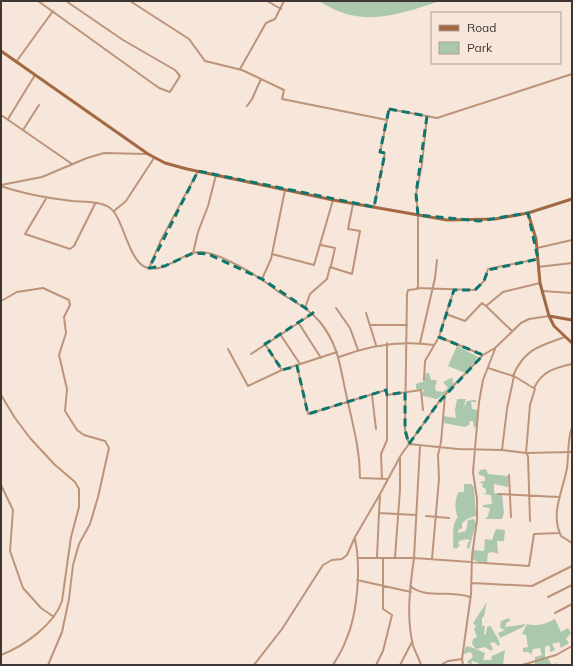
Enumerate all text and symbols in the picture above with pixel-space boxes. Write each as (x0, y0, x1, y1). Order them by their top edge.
legend (431, 12, 561, 64)
text: Road (467, 20, 496, 35)
text: Park (467, 40, 493, 55)

